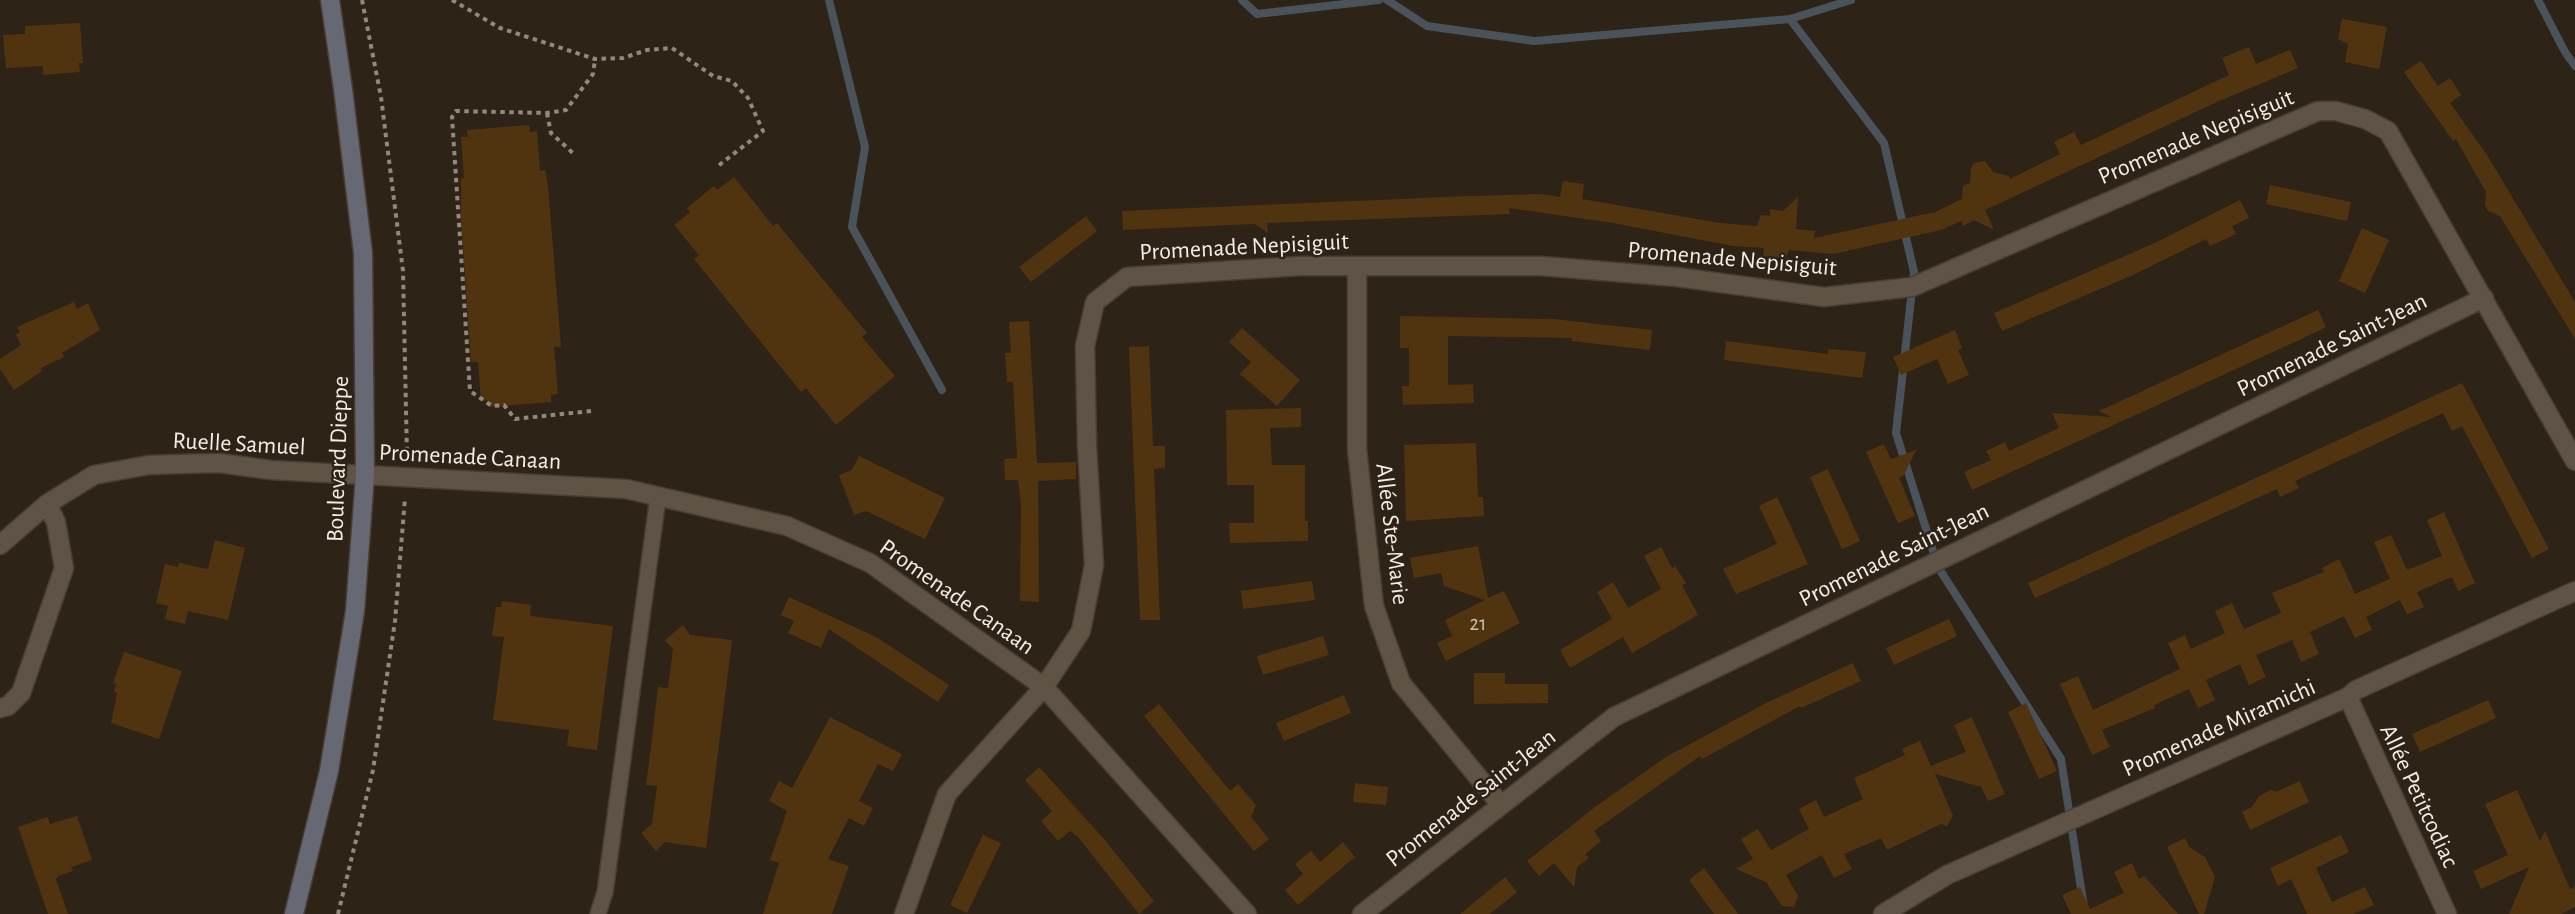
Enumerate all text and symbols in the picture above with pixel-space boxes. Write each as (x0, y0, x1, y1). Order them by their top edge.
street label: Promenade Nepisiguit (2094, 83, 2298, 191)
street label: Promenade Nepisiguit (1139, 227, 1349, 267)
street label: Promenade Nepisiguit (1626, 236, 1838, 282)
street label: Promenade Saint-Jean (2232, 286, 2432, 404)
street label: Boulevard Dieppe (321, 375, 355, 543)
street label: Ruelle Samuel (172, 426, 306, 462)
street label: Promenade Canaan (378, 438, 562, 476)
street label: Allée Ste-Marie (1369, 462, 1415, 606)
street label: Promenade Saint-Jean (1794, 496, 1994, 614)
street label: Promenade Canaan (874, 533, 1040, 661)
house number: 21 (1470, 611, 1486, 637)
street label: Promenade Miramichi (2118, 672, 2320, 784)
street label: Allée Petitcodiac (2373, 720, 2465, 872)
street label: Promenade Saint-Jean (1380, 723, 1562, 873)

